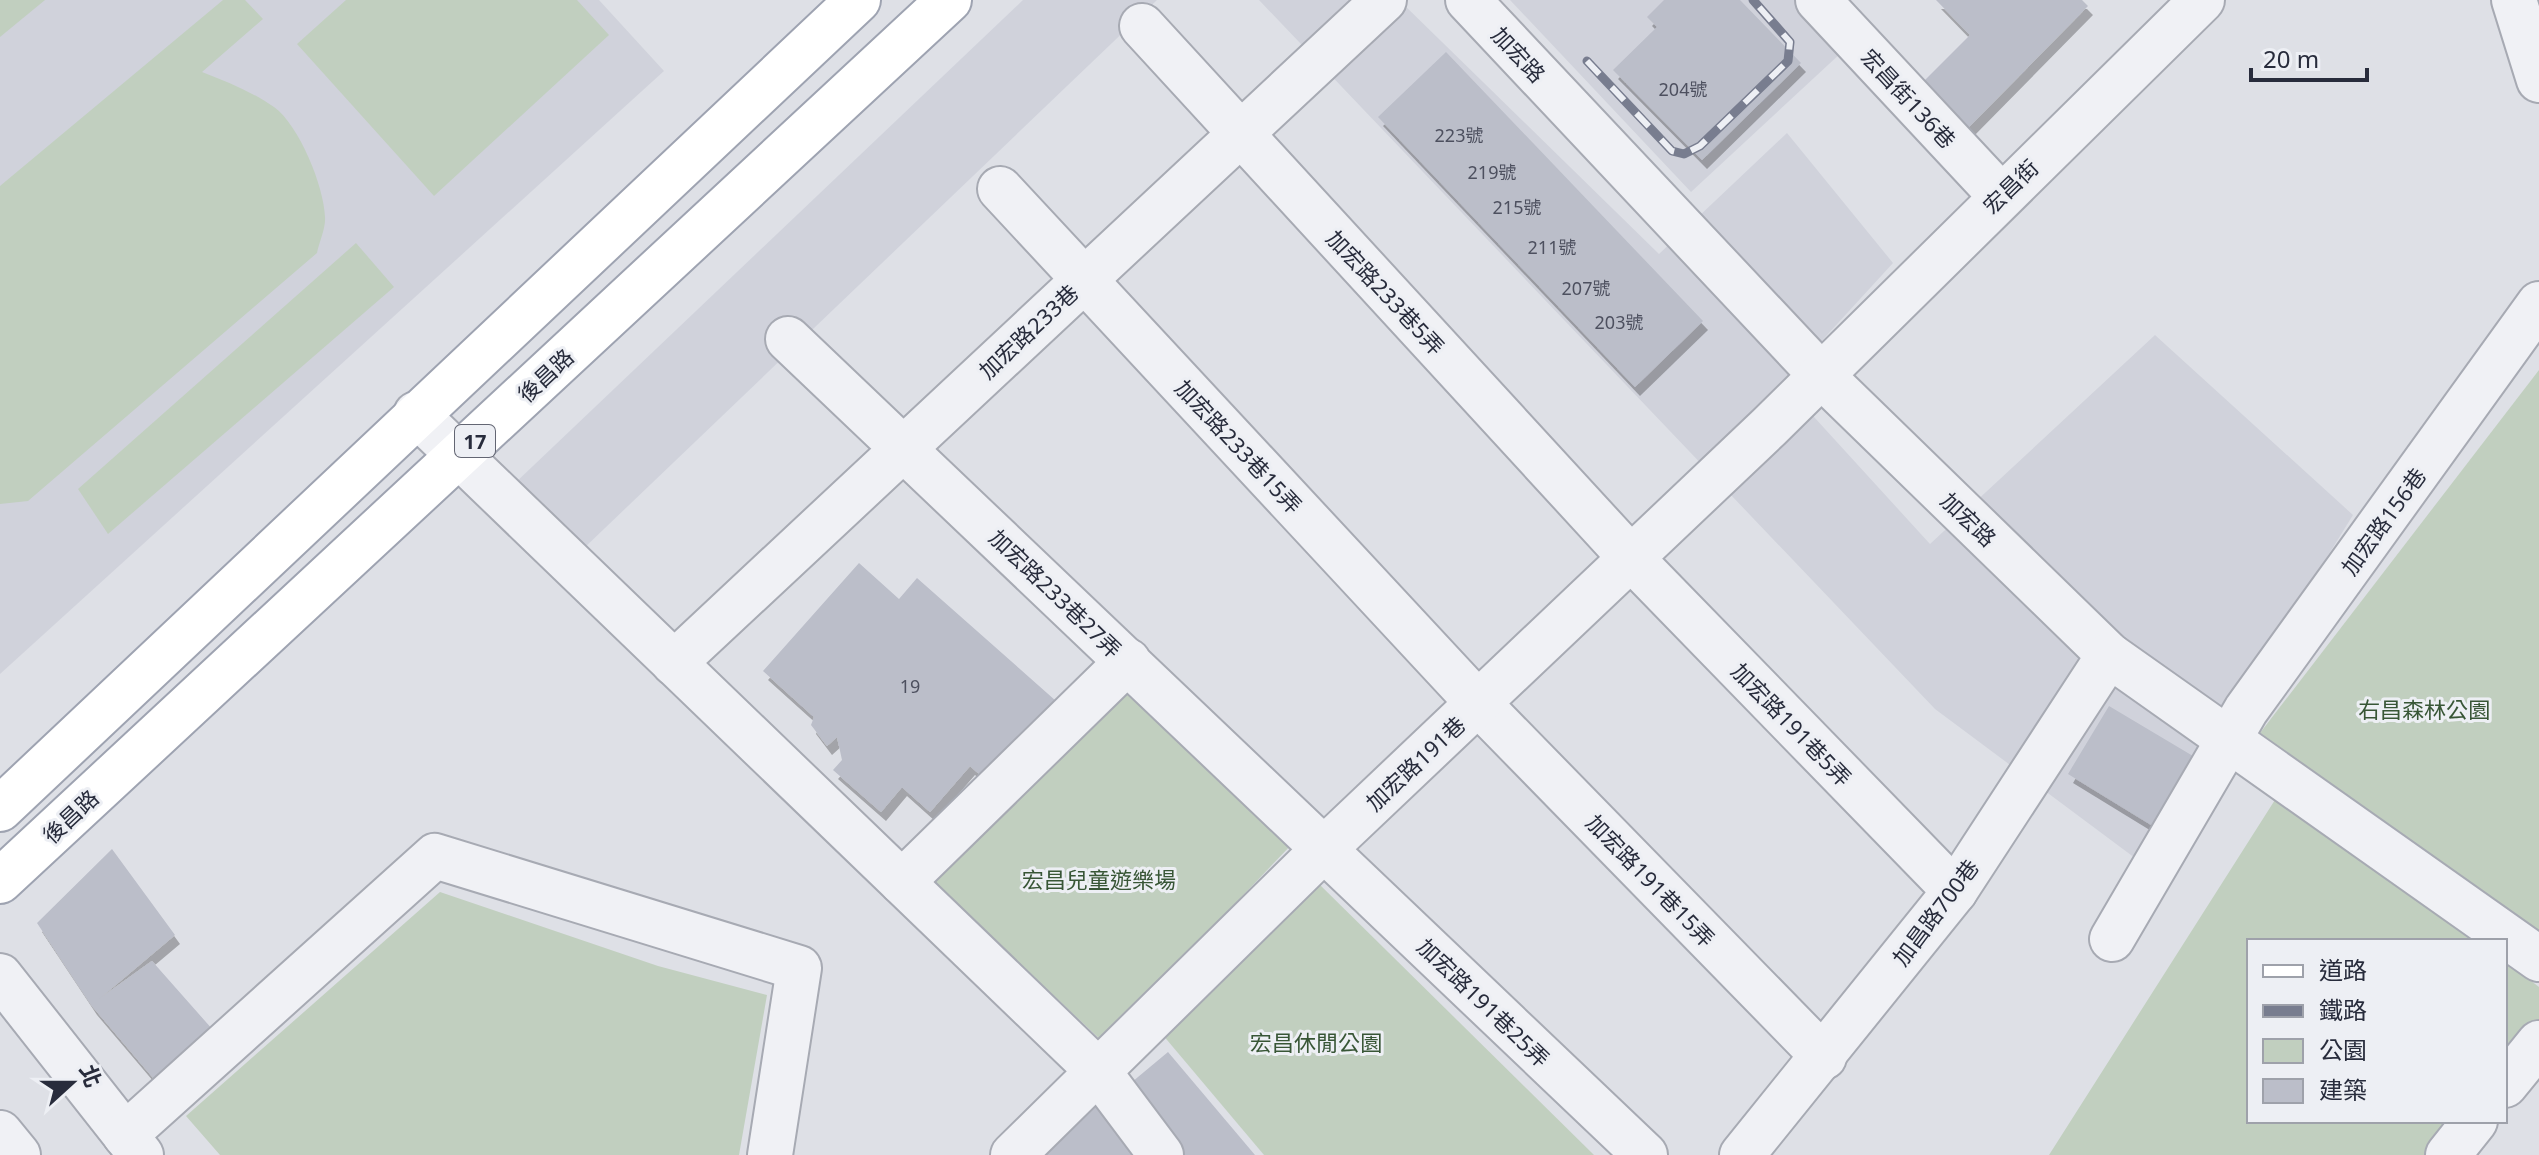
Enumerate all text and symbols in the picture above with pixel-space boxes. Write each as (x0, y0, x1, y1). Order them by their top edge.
street label: 加宏路 (1486, 20, 1552, 88)
scale bar (2251, 32, 2367, 82)
street label: 宏昌街136巷 (1855, 42, 1963, 154)
text: 20 m (2263, 42, 2319, 75)
house number: 204號 (1659, 77, 1707, 101)
house number: 223號 (1435, 123, 1483, 147)
street label: 宏昌街 (1976, 152, 2044, 220)
house number: 219號 (1468, 160, 1516, 184)
house number: 215號 (1493, 195, 1541, 219)
street label: 加宏路233巷5弄 (1320, 223, 1452, 361)
house number: 211號 (1528, 235, 1576, 259)
house number: 207號 (1562, 276, 1610, 300)
street label: 加宏路233巷 (972, 277, 1084, 385)
house number: 203號 (1595, 310, 1643, 334)
street label: 後昌路 (511, 342, 579, 408)
street label: 加宏路233巷15弄 (1169, 373, 1309, 519)
road number: 17 (455, 425, 495, 457)
street label: 加宏路156巷 (2334, 461, 2432, 581)
street label: 加宏路 (1935, 485, 2003, 553)
street label: 加宏路233巷27弄 (983, 522, 1129, 664)
street label: 加宏路191巷5弄 (1726, 656, 1858, 792)
house number: 19 (900, 674, 920, 698)
park label: 右昌森林公園 (2358, 694, 2490, 724)
street label: 加宏路191巷 (1359, 709, 1471, 817)
street label: 後昌路 (36, 783, 104, 849)
street label: 加宏路191巷15弄 (1580, 807, 1722, 953)
street label: 加昌路700巷 (1885, 853, 1985, 971)
park label: 宏昌兒童遊樂場 (1022, 864, 1176, 894)
street label: 加宏路191巷25弄 (1411, 931, 1557, 1073)
legend (2247, 939, 2507, 1123)
text: 道路 (2319, 953, 2367, 986)
text: 鐵路 (2319, 993, 2367, 1026)
park label: 宏昌休閒公園 (1250, 1027, 1382, 1057)
text: 公園 (2319, 1033, 2367, 1066)
north arrow (32, 1043, 112, 1123)
text: 北 (74, 1060, 110, 1091)
text: 建築 (2319, 1073, 2367, 1106)

